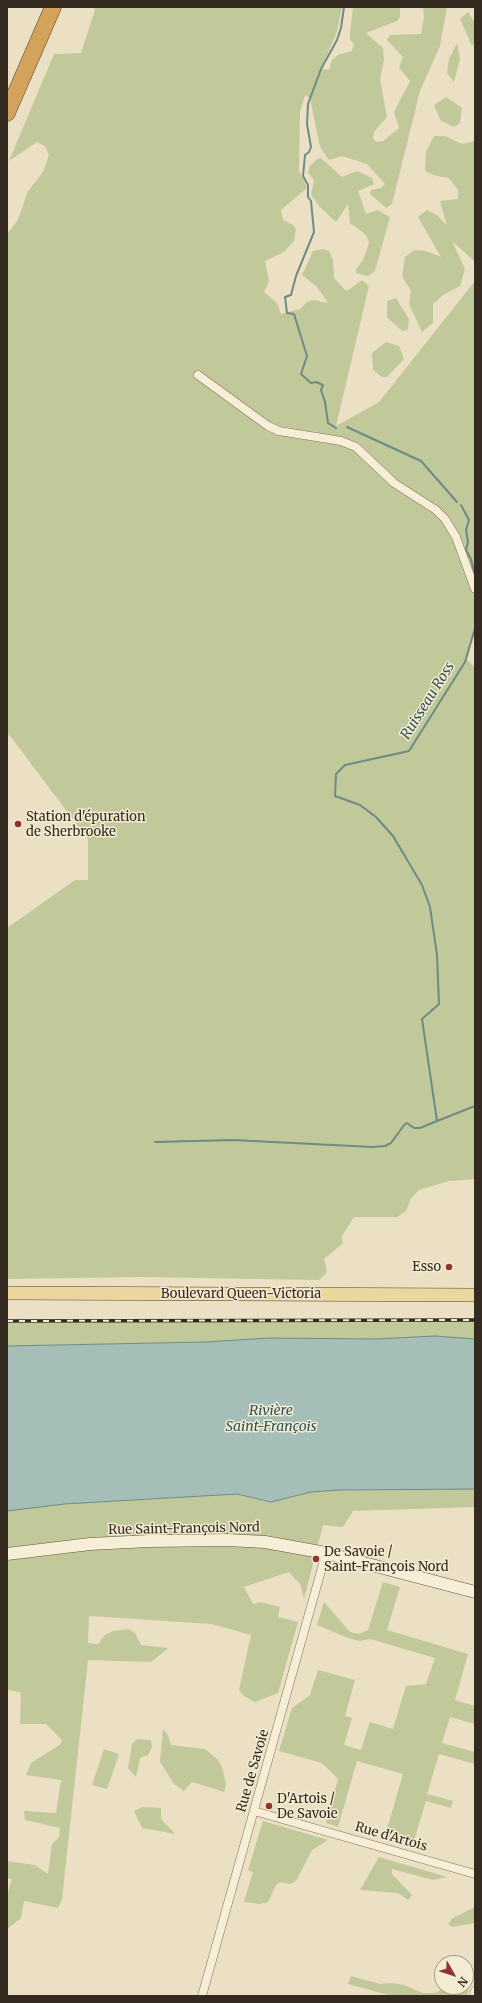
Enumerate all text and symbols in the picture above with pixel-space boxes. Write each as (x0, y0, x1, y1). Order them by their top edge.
water label: Ruisseau Ross (398, 659, 458, 743)
place label: Station d'épuration de Sherbrooke (26, 809, 145, 840)
marker: Station d'épuration de Sherbrooke (13, 819, 23, 829)
place label: Esso (412, 1259, 441, 1275)
marker: Esso (444, 1262, 454, 1272)
street label: Boulevard Queen-Victoria (161, 1286, 321, 1302)
water label: Rivière Saint-François (226, 1403, 316, 1436)
street label: Rue Saint-François Nord (108, 1520, 260, 1538)
place label: De Savoie / Saint-François Nord (324, 1544, 449, 1575)
marker: De Savoie / Saint-François Nord (311, 1554, 321, 1564)
street label: Rue de Savoie (234, 1728, 272, 1814)
place label: D'Artois / De Savoie (277, 1791, 337, 1822)
marker: D'Artois / De Savoie (264, 1801, 274, 1811)
street label: Rue d'Artois (353, 1819, 429, 1855)
north arrow (434, 1955, 474, 1995)
text: N (454, 1974, 471, 1990)

